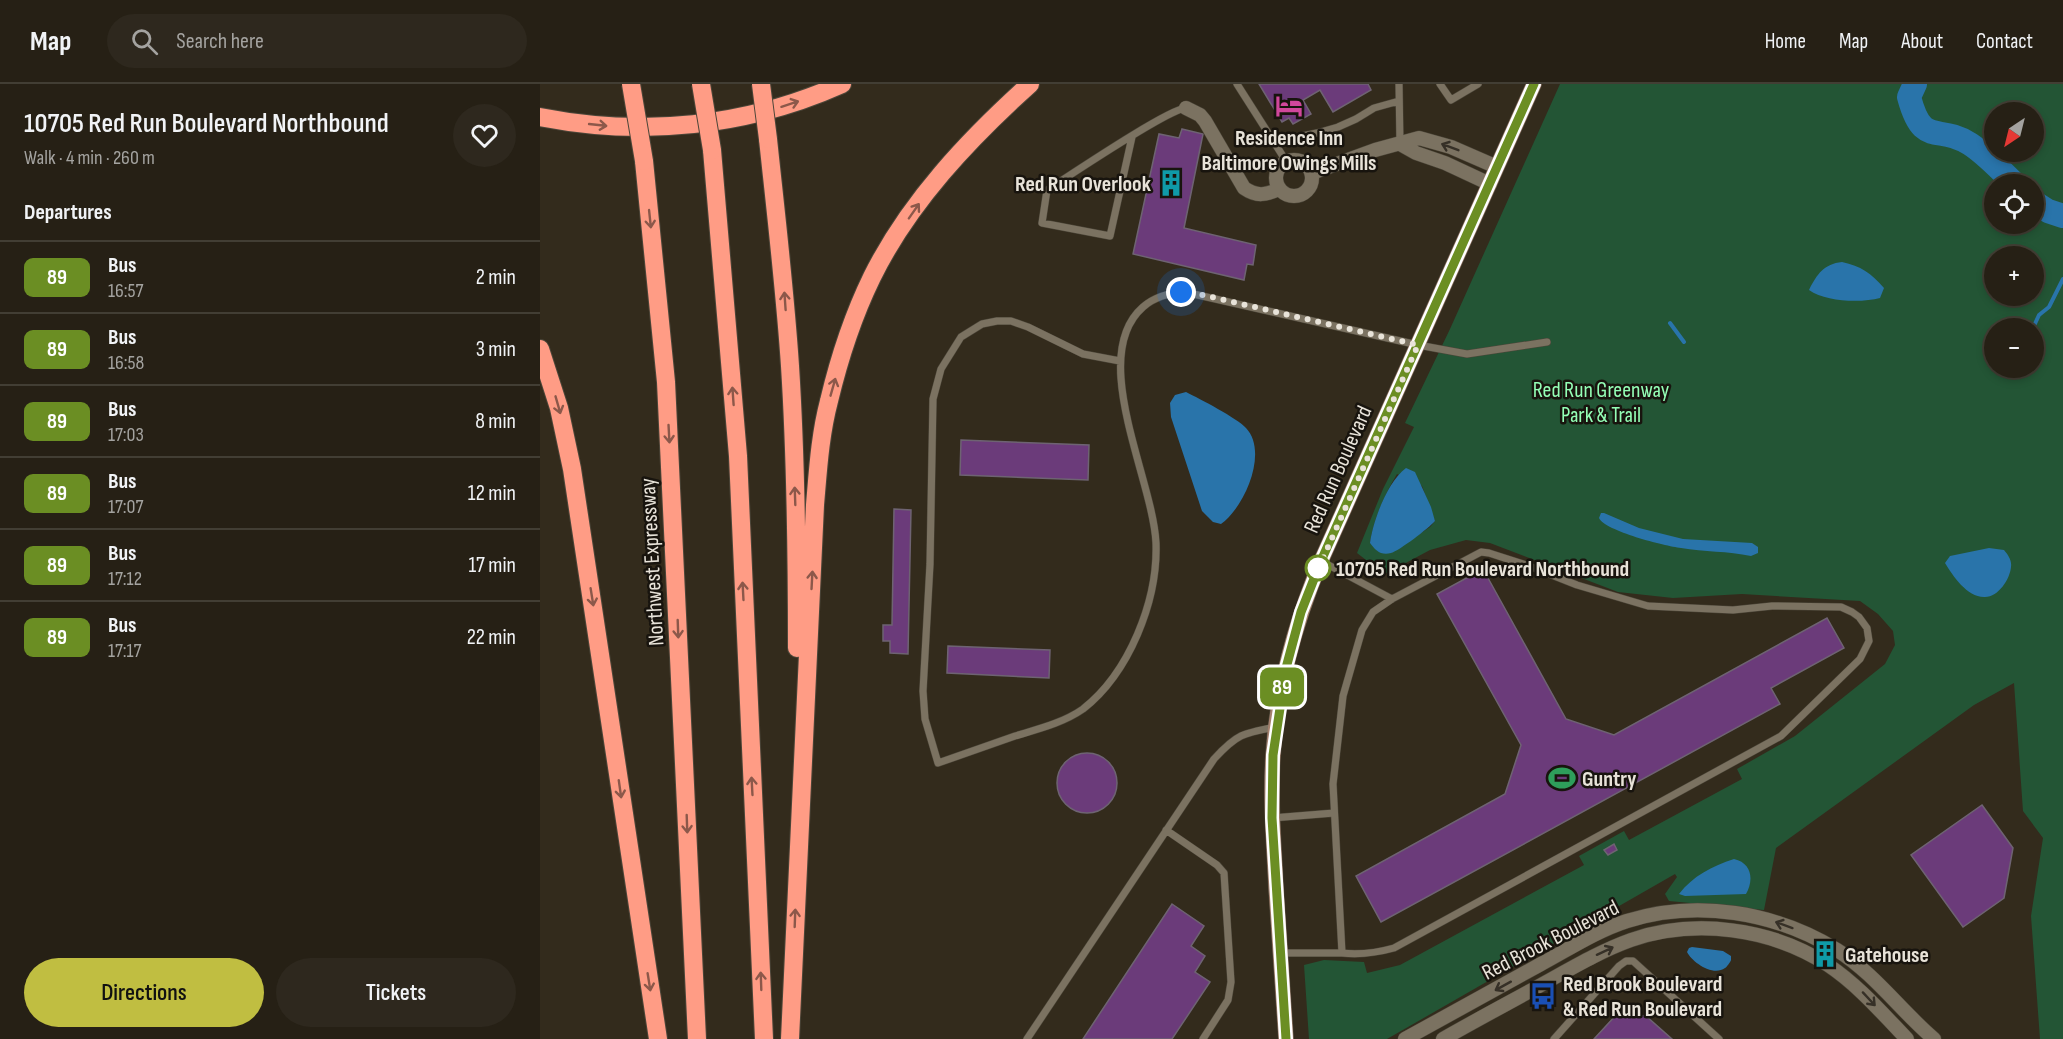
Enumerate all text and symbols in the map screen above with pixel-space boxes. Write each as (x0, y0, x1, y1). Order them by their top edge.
search box (107, 14, 527, 68)
text: Map (30, 25, 71, 58)
icon: search (128, 25, 161, 58)
text: Search here (176, 28, 264, 55)
text: Home (1765, 29, 1806, 54)
text: Map (1839, 29, 1868, 54)
text: About (1901, 29, 1943, 54)
text: Contact (1976, 29, 2033, 54)
hotel icon: Residence Inn Baltimore Owings Mills (1274, 91, 1304, 121)
one-way arrow (780, 98, 799, 109)
north arrow (1984, 102, 2044, 162)
map controls (1984, 102, 2044, 378)
button: heart (453, 104, 516, 167)
text: 10705 Red Run Boulevard Northbound (24, 107, 389, 140)
one-way arrow (587, 120, 607, 131)
place label: Residence Inn Baltimore Owings Mills (1201, 125, 1377, 177)
one-way arrow (1441, 141, 1460, 152)
text: Walk · 4 min · 260 m (24, 146, 155, 170)
building icon: Red Run Overlook (1156, 168, 1186, 198)
place label: Red Run Overlook (1015, 171, 1152, 198)
button: locate (1984, 174, 2044, 234)
text: Departures (24, 199, 112, 226)
one-way arrow (908, 203, 920, 219)
one-way arrow (645, 209, 656, 229)
button: + (1984, 246, 2044, 306)
text: Bus (108, 252, 137, 279)
text: 2 min (476, 264, 516, 291)
text: 89 (47, 265, 67, 290)
your location (1166, 277, 1196, 307)
text: 16:57 (108, 279, 143, 303)
one-way arrow (779, 291, 790, 311)
button: − (1984, 318, 2044, 378)
text: Bus (108, 324, 137, 351)
text: 3 min (476, 336, 516, 363)
text: 89 (47, 337, 67, 362)
text: 16:58 (108, 351, 144, 375)
park label: Red Run Greenway Park & Trail (1533, 377, 1670, 429)
one-way arrow (828, 378, 839, 397)
one-way arrow (727, 387, 738, 407)
one-way arrow (553, 395, 564, 414)
text: Bus (108, 396, 137, 423)
street label: Red Run Boulevard (1298, 402, 1378, 537)
text: 8 min (475, 408, 516, 435)
text: 89 (47, 409, 67, 434)
text: 17:03 (108, 423, 144, 447)
one-way arrow (664, 424, 675, 444)
text: Bus (108, 468, 137, 495)
street label: Northwest Expressway (635, 477, 670, 646)
text: 12 min (468, 480, 516, 507)
text: 89 (47, 481, 67, 506)
one-way arrow (789, 486, 801, 506)
text: 17:07 (108, 495, 143, 519)
text: Bus (108, 540, 137, 567)
text: 17 min (468, 552, 516, 579)
text: 89 (47, 553, 67, 578)
marker: 10705 Red Run Boulevard Northbound (1305, 555, 1331, 581)
place label: 10705 Red Run Boulevard Northbound (1336, 556, 1629, 583)
text: 17:12 (108, 567, 142, 591)
one-way arrow (806, 570, 817, 590)
one-way arrow (738, 581, 749, 601)
one-way arrow (586, 586, 597, 606)
text: Bus (108, 612, 137, 639)
one-way arrow (673, 619, 684, 639)
text: 22 min (467, 624, 516, 651)
text: 89 (47, 625, 67, 650)
text: 17:17 (108, 639, 142, 663)
line badge: 89 (1255, 668, 1309, 706)
text: 89 (1272, 675, 1292, 700)
sports icon: Guntry (1547, 763, 1577, 793)
place label: Guntry (1582, 766, 1637, 793)
one-way arrow (747, 776, 758, 796)
one-way arrow (615, 779, 626, 799)
one-way arrow (681, 813, 692, 833)
street label: Red Brook Boulevard (1478, 894, 1624, 986)
one-way arrow (790, 908, 801, 928)
one-way arrow (1775, 918, 1794, 929)
building icon: Gatehouse (1810, 939, 1840, 969)
place label: Gatehouse (1845, 942, 1929, 969)
one-way arrow (1595, 944, 1613, 956)
button: Directions (24, 958, 264, 1027)
button: Tickets (276, 958, 516, 1027)
one-way arrow (756, 971, 767, 991)
place label: Red Brook Boulevard & Red Run Boulevard (1563, 971, 1722, 1023)
one-way arrow (644, 972, 655, 992)
one-way arrow (1494, 980, 1511, 992)
bus stop icon: Red Brook Boulevard & Red Run Boulevard (1528, 981, 1558, 1011)
one-way arrow (1862, 992, 1876, 1007)

